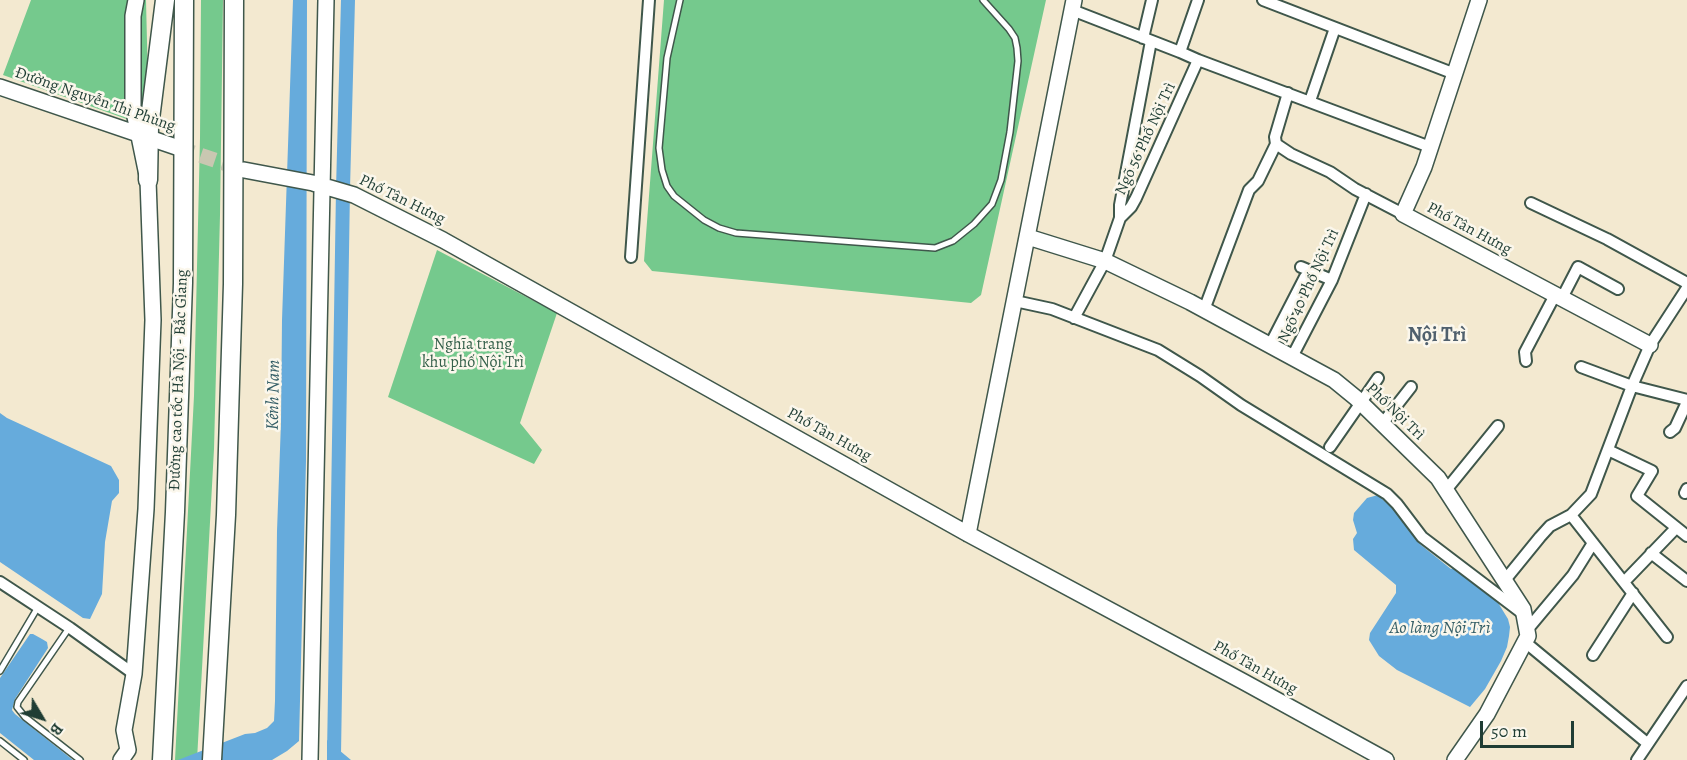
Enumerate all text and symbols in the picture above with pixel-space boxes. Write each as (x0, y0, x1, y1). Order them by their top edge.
street label: Đường Nguyễn Thì Phùng (12, 63, 178, 137)
street label: Ngõ 56 Phố Nội Trì (1112, 80, 1180, 198)
street label: Phố Tân Hưng (356, 171, 448, 229)
street label: Phố Tân Hưng (1423, 199, 1515, 259)
street label: Ngõ 40 Phố Nội Trì (1274, 226, 1344, 346)
street label: Đường cao tốc Hà Nội - Bắc Giang (166, 269, 192, 491)
district label: Nội Trì (1408, 324, 1466, 348)
park label: Nghĩa trang khu phố Nội Trì (422, 335, 524, 373)
water label: Kênh Nam (263, 360, 285, 430)
street label: Phố Nội Trì (1362, 379, 1428, 445)
street label: Phố Tân Hưng (783, 404, 875, 466)
water label: Ao làng Nội Trì (1390, 618, 1490, 640)
street label: Phố Tân Hưng (1209, 637, 1301, 699)
north arrow (12, 688, 72, 748)
scale bar (1483, 709, 1578, 747)
text: B (44, 718, 68, 740)
text: 50 m (1491, 719, 1527, 743)

